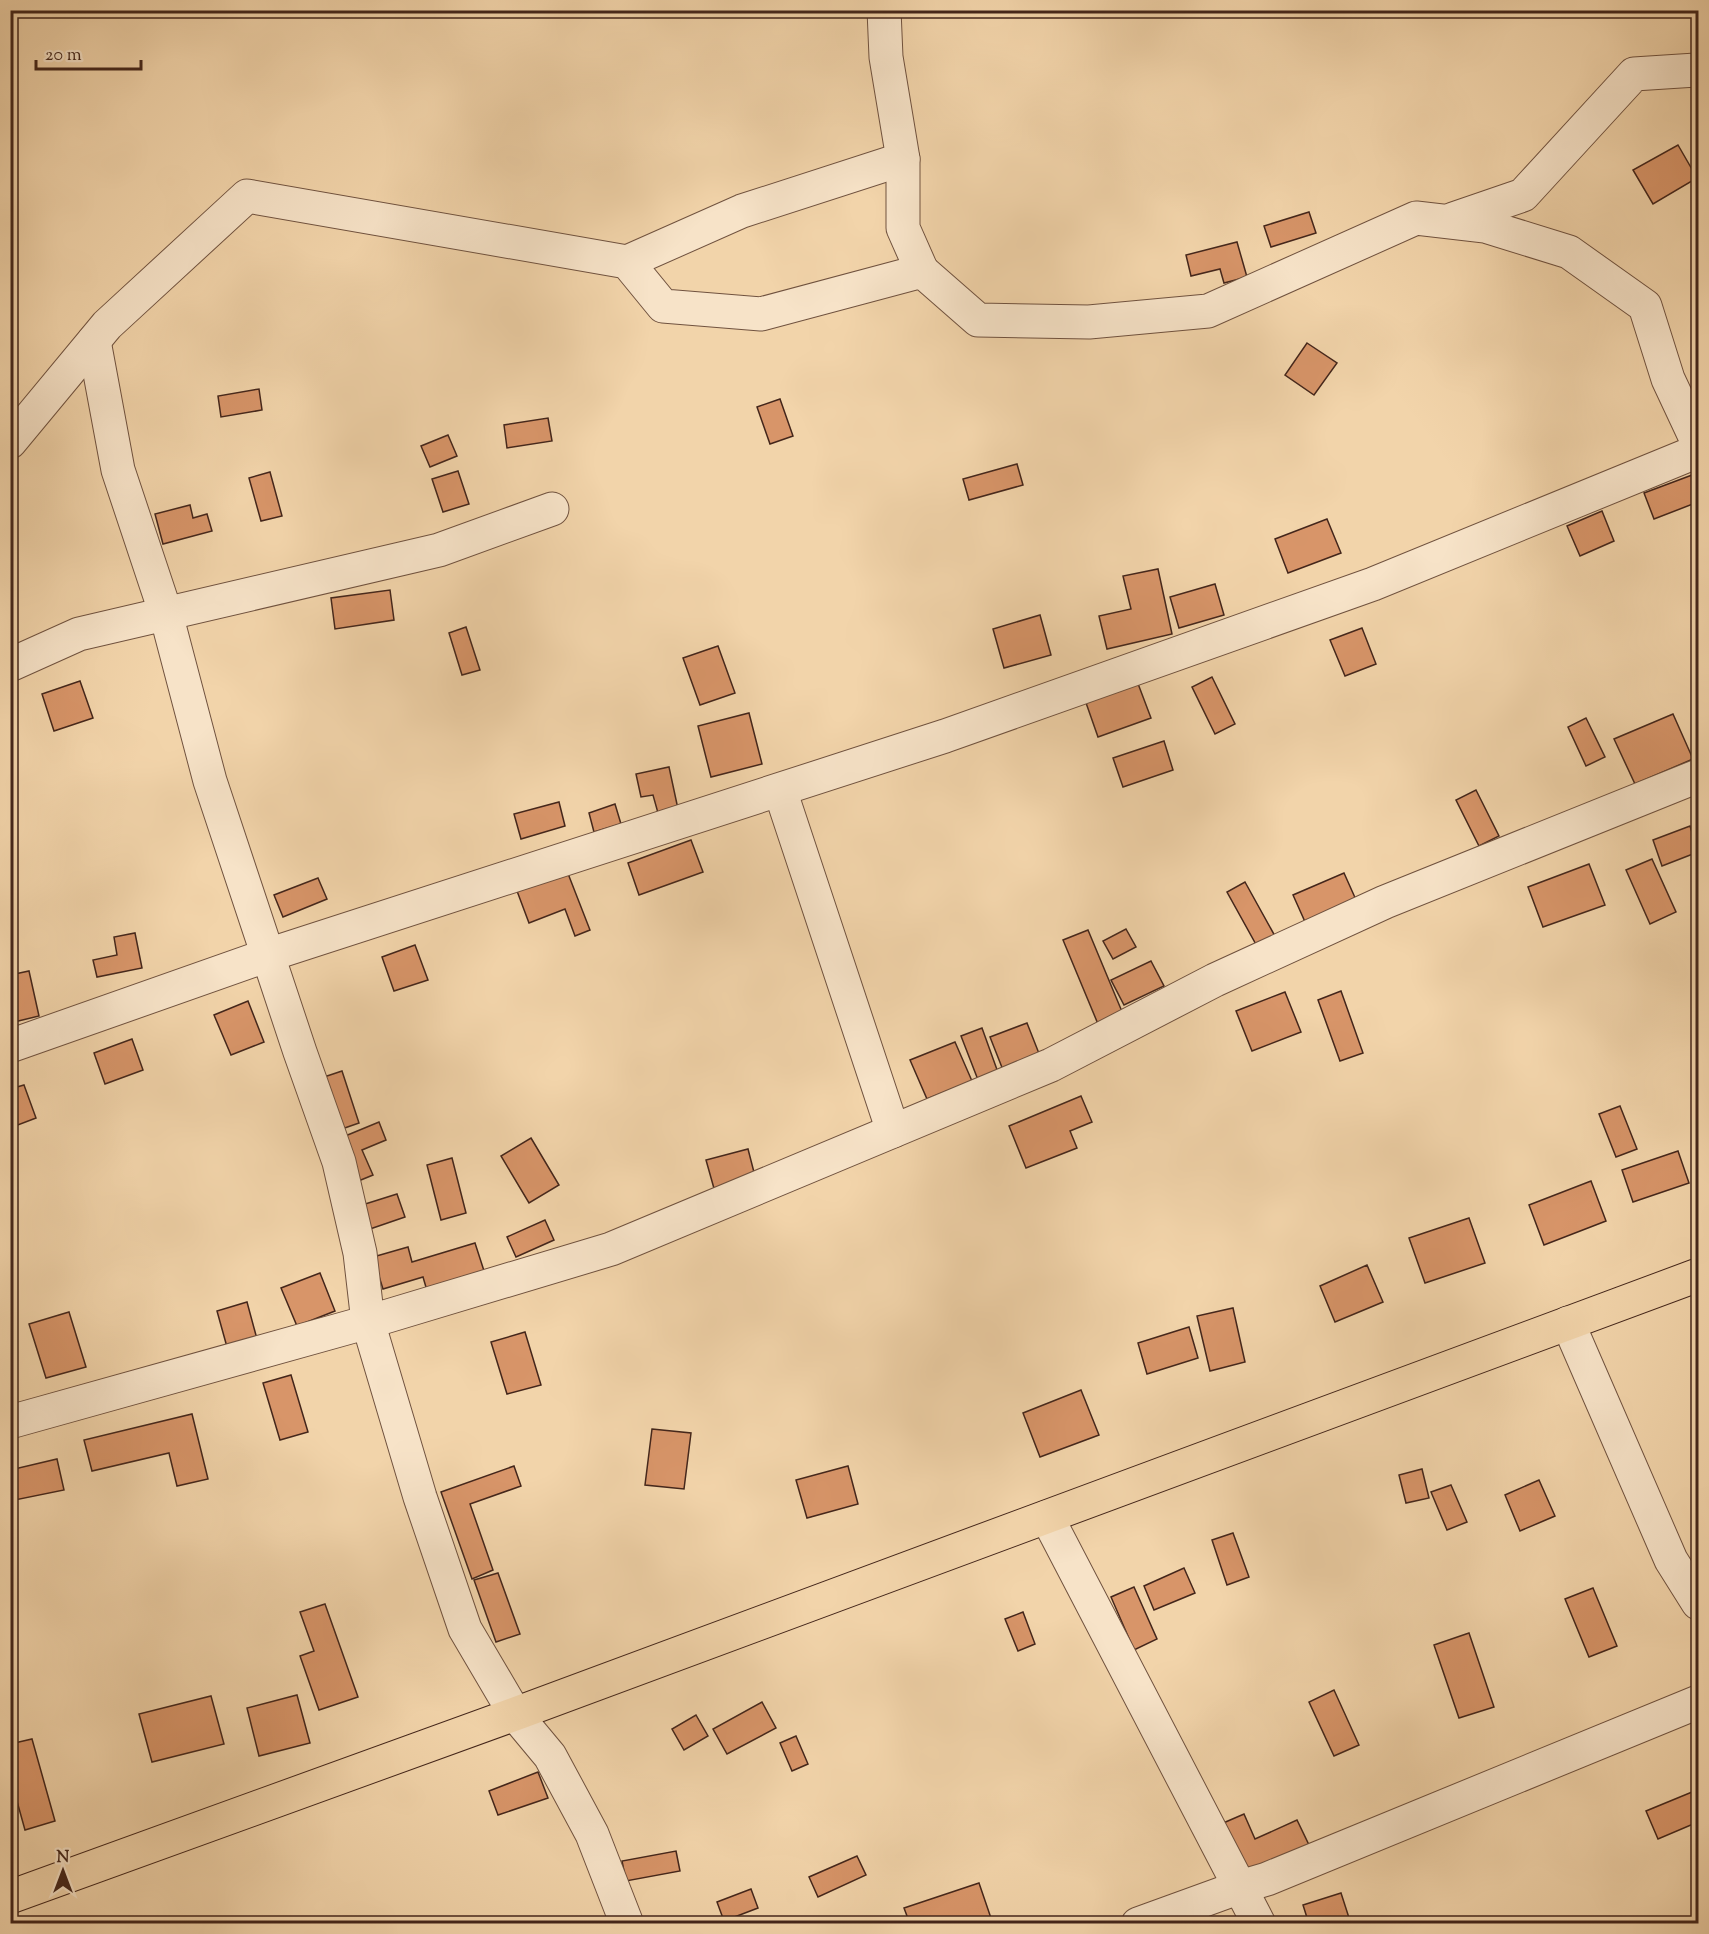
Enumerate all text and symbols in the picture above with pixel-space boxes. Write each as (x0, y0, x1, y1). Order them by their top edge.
scale bar (36, 33, 141, 71)
text: 20 m (45, 43, 82, 69)
north arrow (33, 1841, 93, 1901)
text: N (57, 1847, 70, 1870)

